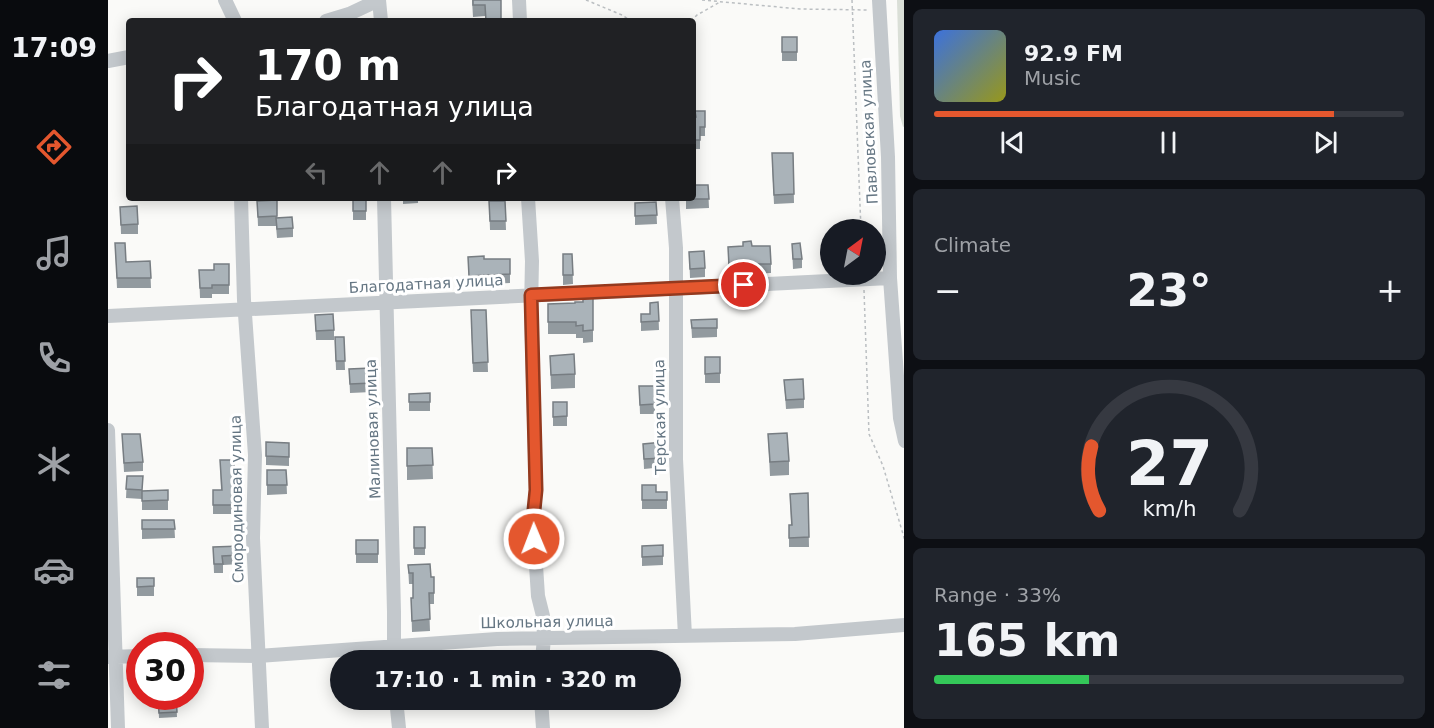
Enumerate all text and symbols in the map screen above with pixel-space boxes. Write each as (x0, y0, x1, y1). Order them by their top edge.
text: 17:09 (11, 32, 97, 63)
text: 170 m (255, 41, 401, 90)
text: 92.9 FM (1024, 41, 1123, 66)
icon: right (156, 42, 234, 120)
street label: Павловская улица (856, 59, 882, 205)
text: Music (1024, 66, 1081, 90)
text: Благодатная улица (255, 91, 534, 122)
icon: directions (33, 126, 75, 168)
icon: previous (996, 126, 1029, 159)
icon: pause (1152, 126, 1185, 159)
icon: next (1309, 126, 1342, 159)
icon: left (300, 156, 333, 189)
icon: ahead (363, 156, 396, 189)
icon: ahead (426, 156, 459, 189)
icon: right (489, 156, 522, 189)
north arrow (820, 219, 886, 285)
map controls (820, 219, 886, 285)
icon: music (33, 232, 75, 274)
text: Climate (934, 233, 1011, 257)
pin (718, 259, 769, 310)
text: 23° (1126, 264, 1212, 317)
icon: arrive (727, 268, 760, 301)
street label: Благодатная улица (348, 271, 504, 297)
text: − (934, 271, 962, 310)
text: + (1376, 271, 1404, 310)
icon: phone (33, 337, 75, 379)
street label: Малиновая улица (362, 359, 384, 499)
street label: Терская улица (650, 359, 670, 476)
street label: Смородиновая улица (227, 415, 247, 583)
text: 27 (1126, 427, 1212, 500)
icon: climate (33, 443, 75, 485)
text: km/h (1142, 496, 1196, 521)
position arrow (502, 507, 566, 571)
icon: car (33, 549, 75, 591)
text: Range · 33% (934, 583, 1061, 607)
street label: Школьная улица (480, 612, 614, 632)
text: 165 km (934, 614, 1120, 667)
speed limit sign: 30 (126, 632, 204, 710)
icon: filters (33, 654, 75, 696)
text: 17:10 · 1 min · 320 m (374, 667, 637, 692)

